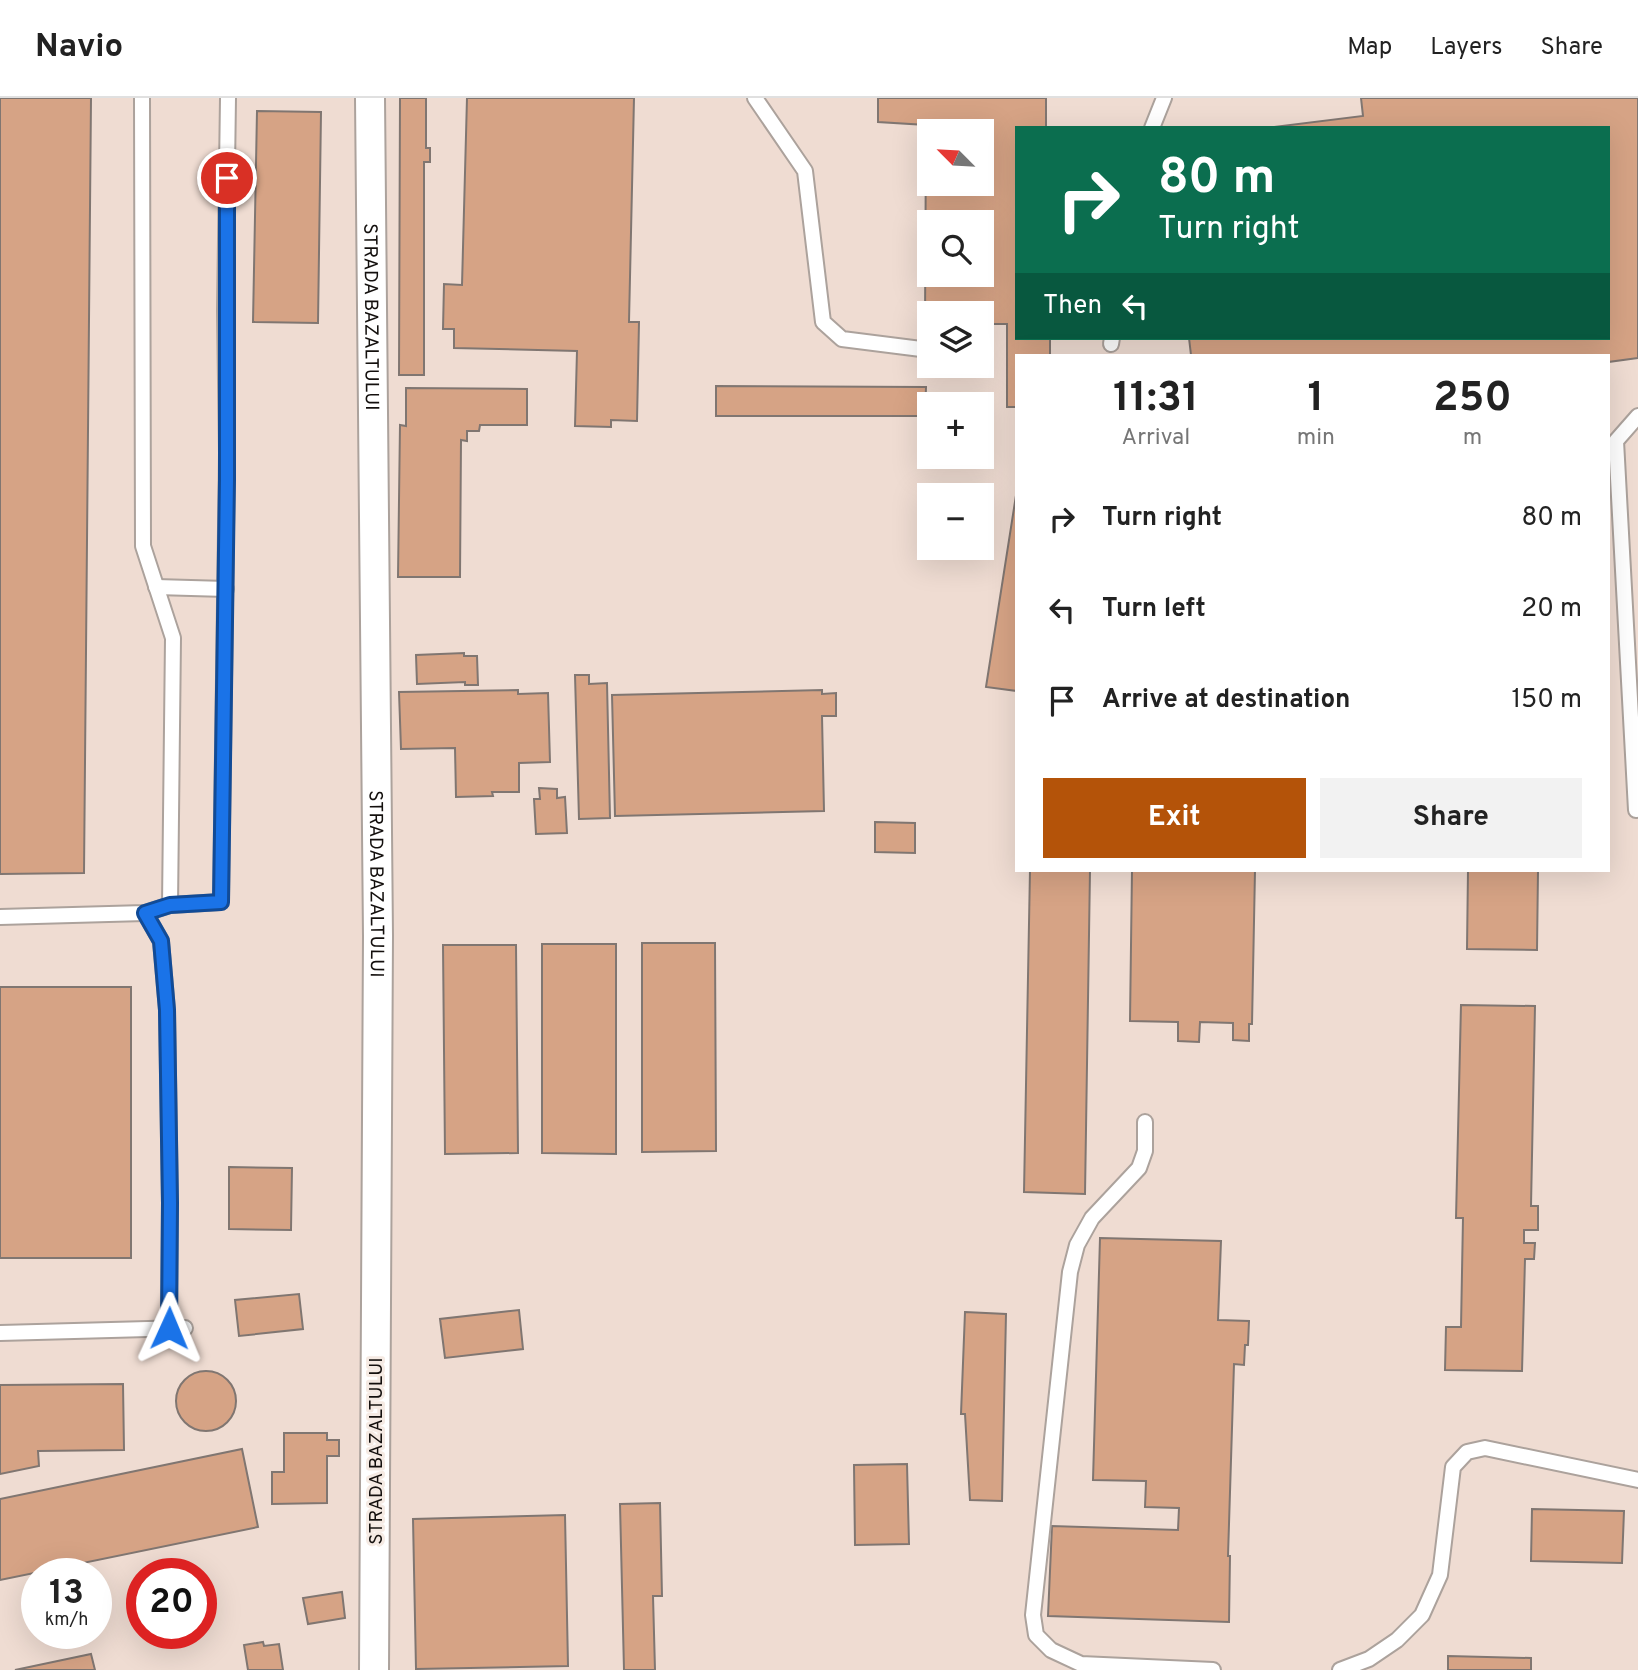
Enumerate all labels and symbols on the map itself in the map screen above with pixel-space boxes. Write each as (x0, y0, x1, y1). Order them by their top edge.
north arrow (917, 119, 994, 196)
pin (197, 148, 257, 208)
street label: STRADA BAZALTULUI (357, 223, 383, 411)
street label: STRADA BAZALTULUI (363, 790, 388, 978)
position arrow (132, 1291, 206, 1365)
street label: STRADA BAZALTULUI (365, 1357, 389, 1545)
speed limit sign: 20 (126, 1558, 217, 1649)

